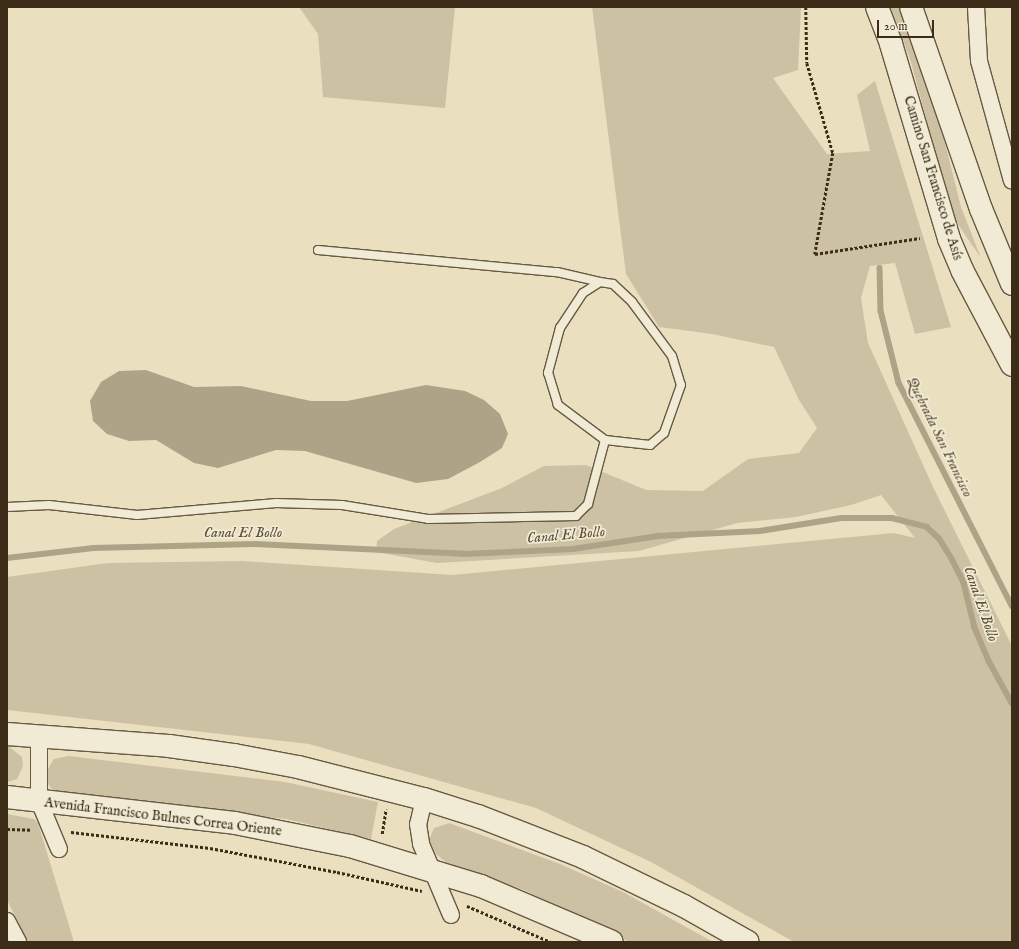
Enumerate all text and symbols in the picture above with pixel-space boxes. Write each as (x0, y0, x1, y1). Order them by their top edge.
scale bar (879, 12, 936, 38)
text: 20 m (884, 19, 907, 34)
street label: Camino San Francisco de Asís (900, 94, 966, 262)
water label: Quebrada San Francisco (903, 374, 977, 500)
water label: Canal El Bollo (526, 523, 606, 547)
water label: Canal El Bollo (204, 524, 282, 542)
water label: Canal El Bollo (960, 564, 1002, 644)
street label: Avenida Francisco Bulnes Correa Oriente (43, 794, 283, 840)

